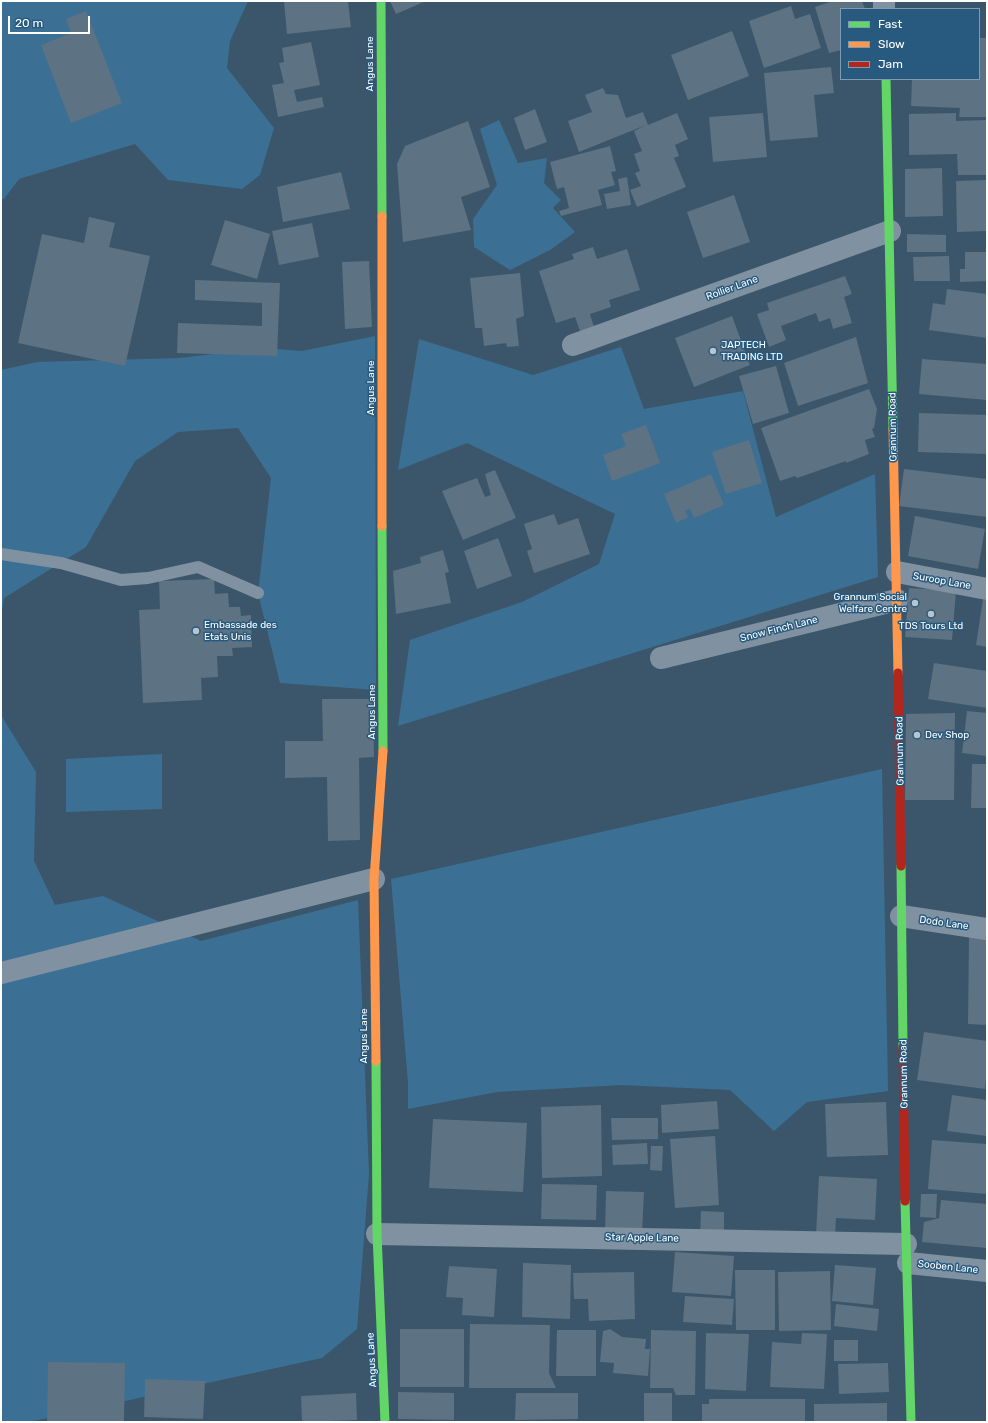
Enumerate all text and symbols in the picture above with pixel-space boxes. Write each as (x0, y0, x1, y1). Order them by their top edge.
scale bar (10, 8, 92, 34)
legend (840, 8, 980, 80)
text: 20 m (15, 16, 43, 30)
text: Fast (878, 17, 902, 31)
street label: Angus Lane (364, 36, 376, 92)
text: Slow (878, 37, 905, 51)
text: Jam (878, 57, 903, 71)
street label: Rollier Lane (704, 273, 760, 303)
place label: JAPTECH TRADING LTD (721, 339, 783, 362)
marker: JAPTECH TRADING LTD (708, 346, 718, 356)
street label: Angus Lane (365, 360, 377, 416)
street label: Grannum Road (886, 392, 900, 462)
street label: Suroop Lane (912, 570, 972, 592)
place label: Grannum Social Welfare Centre (834, 591, 907, 614)
marker: Grannum Social Welfare Centre (910, 598, 920, 608)
marker: TDS Tours Ltd (926, 609, 936, 619)
street label: Snow Finch Lane (739, 614, 819, 644)
place label: Embassade des Etats Unis (204, 619, 277, 642)
place label: TDS Tours Ltd (899, 620, 963, 632)
marker: Embassade des Etats Unis (191, 626, 201, 636)
street label: Angus Lane (366, 684, 378, 740)
street label: Grannum Road (893, 716, 907, 786)
place label: Dev Shop (925, 729, 969, 741)
marker: Dev Shop (912, 730, 922, 740)
street label: Dodo Lane (919, 914, 969, 932)
street label: Angus Lane (358, 1008, 370, 1064)
street label: Grannum Road (897, 1039, 911, 1109)
street label: Star Apple Lane (605, 1231, 679, 1245)
street label: Sooben Lane (917, 1258, 979, 1276)
street label: Angus Lane (365, 1332, 379, 1388)

